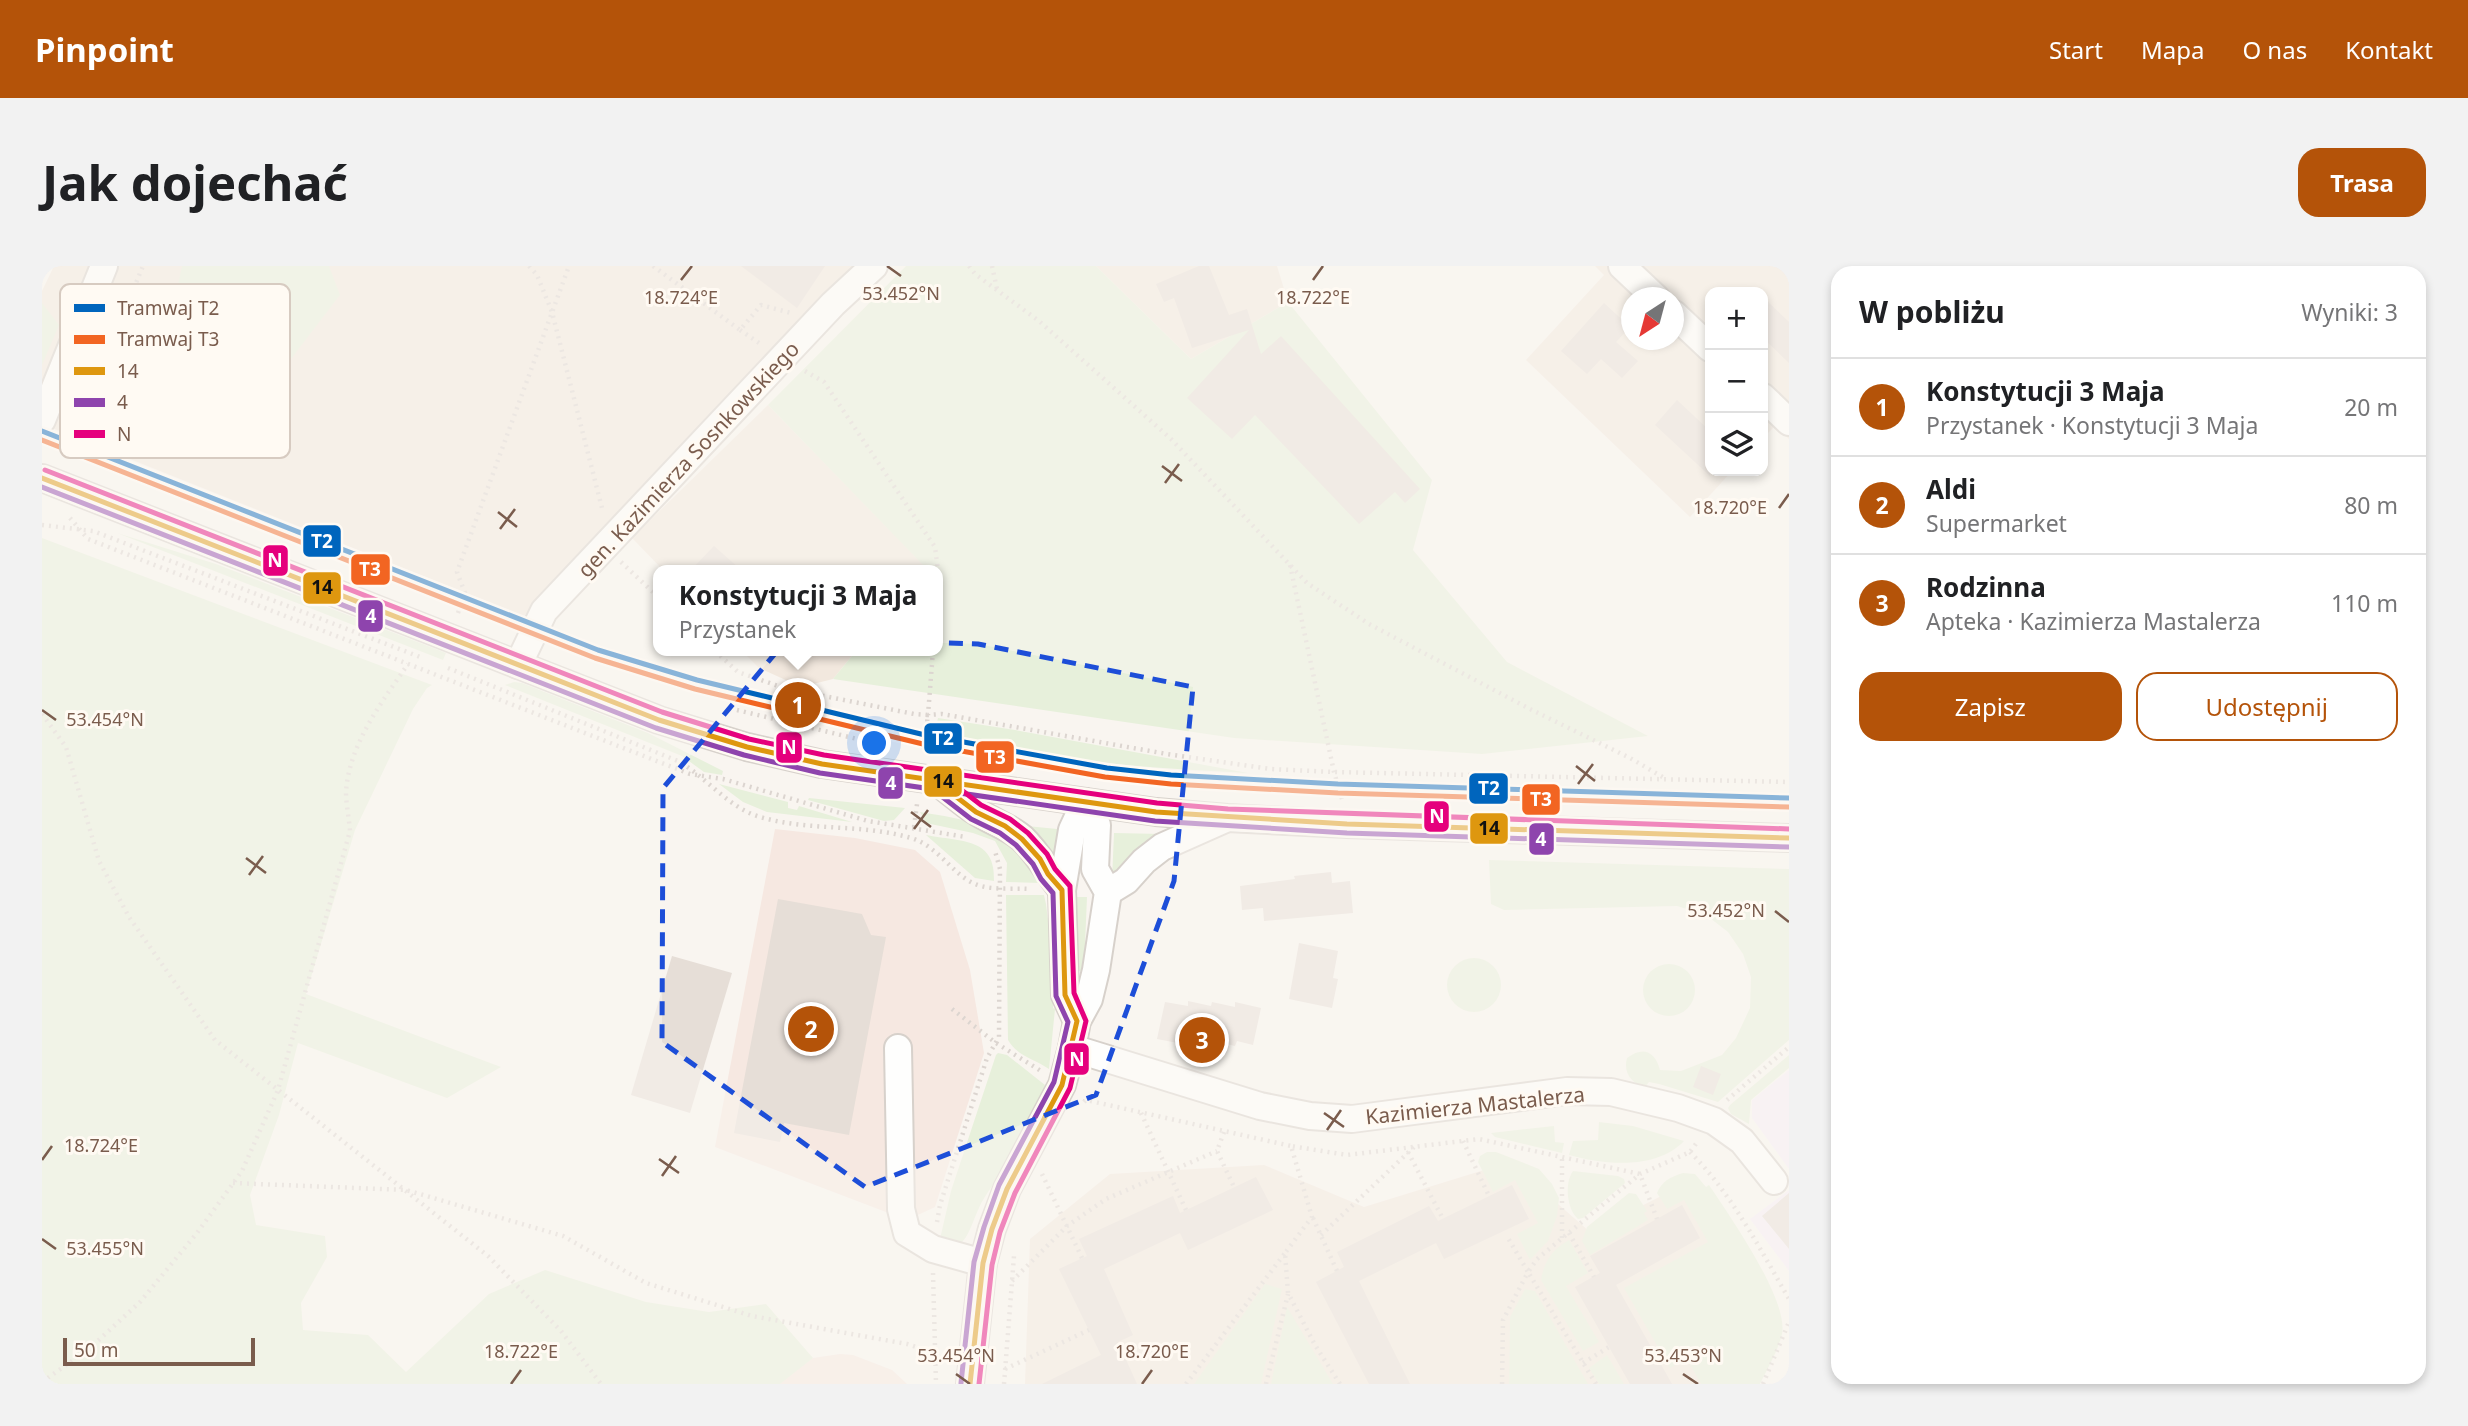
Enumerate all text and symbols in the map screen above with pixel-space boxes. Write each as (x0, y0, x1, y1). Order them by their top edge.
text: Pinpoint (35, 27, 174, 72)
text: Start (2049, 33, 2103, 66)
text: Mapa (2141, 33, 2204, 66)
text: O nas (2242, 33, 2307, 66)
text: Kontakt (2345, 33, 2433, 66)
button: Trasa (2298, 148, 2426, 217)
text: Jak dojechać (42, 149, 348, 215)
text: 53.452°N (862, 281, 940, 305)
legend (60, 284, 290, 458)
text: 18.724°E (644, 285, 718, 309)
text: 18.722°E (1276, 285, 1350, 309)
north arrow (1621, 287, 1684, 350)
map controls (1705, 287, 1768, 476)
button: + (1705, 287, 1768, 350)
text: W pobliżu (1859, 291, 2005, 332)
text: Tramwaj T2 (117, 295, 219, 321)
text: Wyniki: 3 (2301, 296, 2398, 328)
text: Tramwaj T3 (117, 326, 219, 352)
street label: gen. Kazimierza Sosnkowskiego (571, 335, 805, 583)
button: − (1705, 350, 1768, 413)
text: 14 (117, 358, 139, 384)
text: Konstytucji 3 Maja (1926, 373, 2165, 409)
text: 4 (117, 389, 128, 415)
text: 1 (1875, 391, 1889, 423)
text: 20 m (2344, 391, 2398, 423)
text: Przystanek · Konstytucji 3 Maja (1926, 409, 2258, 441)
button: layers (1705, 413, 1768, 476)
text: N (117, 421, 131, 447)
text: Aldi (1926, 471, 1976, 507)
text: 2 (1875, 489, 1889, 521)
text: 80 m (2344, 489, 2398, 521)
text: 18.720°E (1693, 495, 1767, 519)
text: Supermarket (1926, 507, 2067, 539)
line badge: T2 (302, 524, 342, 558)
text: T2 (311, 528, 333, 554)
line badge: N (262, 544, 289, 577)
text: N (267, 547, 283, 573)
line badge: T3 (350, 553, 391, 586)
text: T3 (359, 556, 381, 582)
popup (653, 565, 943, 656)
text: Rodzinna (1926, 569, 2046, 605)
line badge: 14 (302, 571, 342, 605)
text: 14 (311, 574, 333, 600)
text: Konstytucji 3 Maja (679, 577, 917, 613)
text: 3 (1875, 587, 1889, 619)
text: 110 m (2331, 587, 2398, 619)
line badge: 4 (357, 599, 384, 633)
text: 4 (366, 603, 377, 629)
text: Apteka · Kazimierza Mastalerza (1926, 605, 2261, 637)
text: Przystanek (679, 613, 796, 645)
button: Zapisz (1859, 672, 2122, 741)
button: Udostępnij (2136, 672, 2398, 741)
pin: 1 (775, 679, 821, 731)
text: 53.454°N (66, 707, 144, 731)
line badge: T2 (923, 722, 963, 755)
text: T2 (932, 725, 954, 751)
your location (857, 726, 891, 760)
line badge: N (775, 731, 803, 764)
text: N (781, 734, 797, 760)
line badge: T3 (975, 740, 1015, 774)
text: T3 (984, 744, 1006, 770)
line badge: 14 (923, 765, 963, 798)
line badge: 4 (877, 766, 904, 800)
text: 14 (932, 768, 954, 794)
text: 4 (886, 770, 897, 796)
line badge: T2 (1468, 772, 1509, 805)
text: T2 (1478, 775, 1500, 801)
line badge: T3 (1521, 783, 1561, 816)
text: T3 (1530, 786, 1552, 812)
line badge: N (1423, 800, 1450, 833)
text: N (1429, 803, 1445, 829)
line badge: 14 (1469, 812, 1509, 845)
text: 14 (1478, 815, 1500, 841)
line badge: 4 (1528, 822, 1555, 856)
text: 4 (1536, 826, 1547, 852)
text: 53.452°N (1687, 898, 1765, 922)
pin: 2 (788, 1003, 834, 1055)
pin: 3 (1179, 1014, 1225, 1066)
line badge: N (1063, 1042, 1090, 1076)
text: N (1069, 1046, 1085, 1072)
street label: Kazimierza Mastalerza (1364, 1080, 1586, 1130)
text: 18.724°E (64, 1133, 138, 1157)
text: 53.455°N (66, 1236, 144, 1260)
scale bar (63, 1335, 256, 1367)
text: 50 m (74, 1337, 118, 1363)
text: 18.722°E (484, 1339, 558, 1363)
text: 18.720°E (1115, 1339, 1189, 1363)
text: 53.454°N (917, 1343, 995, 1367)
text: 53.453°N (1644, 1343, 1722, 1367)

